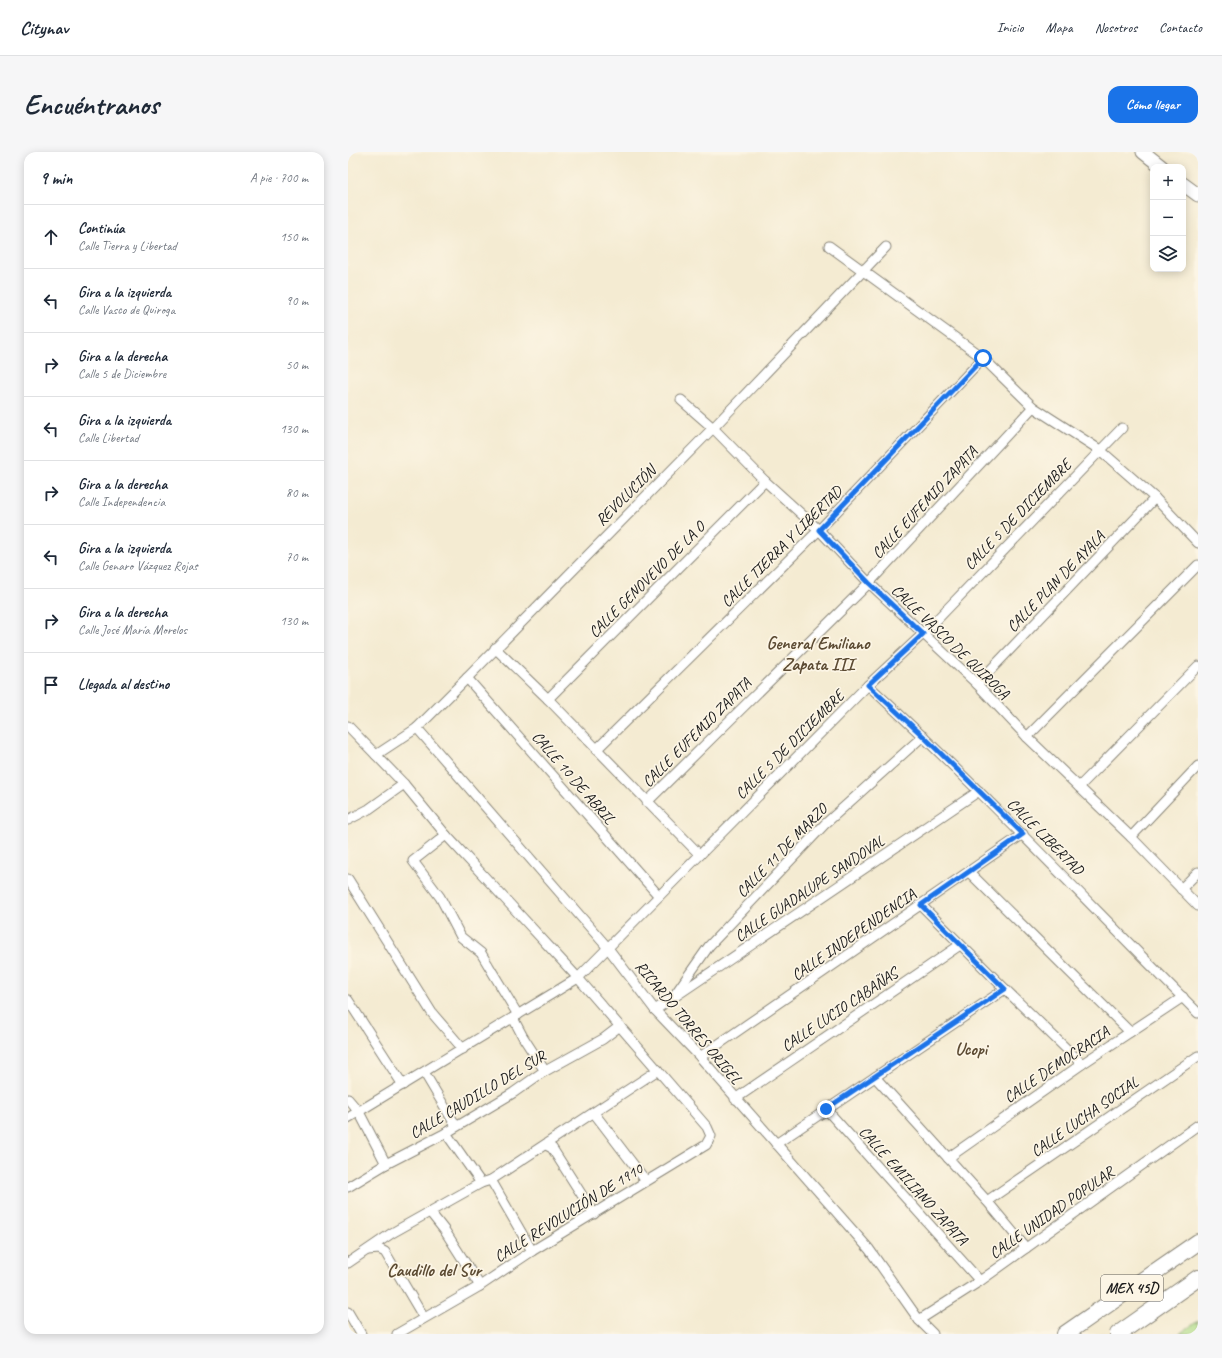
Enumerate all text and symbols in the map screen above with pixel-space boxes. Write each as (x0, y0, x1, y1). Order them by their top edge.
text: Citynav (20, 16, 68, 40)
text: Inicio (997, 19, 1024, 36)
text: Mapa (1046, 19, 1073, 36)
text: Nosotros (1095, 19, 1137, 36)
text: Contacto (1159, 19, 1202, 36)
button: Cómo llegar (1108, 86, 1198, 123)
text: Encuéntranos (24, 87, 159, 122)
map controls (1150, 164, 1186, 272)
button: + (1150, 164, 1186, 200)
text: 9 min (40, 168, 72, 189)
text: A pie · 700 m (250, 170, 308, 186)
button: − (1150, 200, 1186, 236)
text: Continúa (78, 219, 125, 238)
icon: ahead (40, 226, 62, 248)
text: 150 m (280, 229, 308, 245)
button: layers (1150, 236, 1186, 272)
text: Calle Tierra y Libertad (78, 238, 177, 254)
text: Gira a la izquierda (78, 283, 171, 302)
icon: left (40, 290, 62, 312)
text: 90 m (286, 293, 308, 309)
text: Calle Vasco de Quiroga (78, 302, 175, 318)
text: Gira a la derecha (78, 347, 167, 366)
route start (974, 349, 992, 367)
icon: right (40, 354, 62, 376)
text: 50 m (286, 357, 308, 373)
text: Calle 5 de Diciembre (78, 366, 166, 382)
text: Gira a la izquierda (78, 411, 171, 430)
icon: left (40, 418, 62, 440)
text: 130 m (280, 421, 308, 437)
text: Calle Libertad (78, 430, 139, 446)
street label: CALLE EUFEMIO ZAPATA (868, 442, 983, 563)
street label: CALLE 5 DE DICIEMBRE (960, 454, 1077, 574)
street label: REVOLUCIÓN (591, 460, 662, 530)
text: Gira a la derecha (78, 475, 167, 494)
street label: CALLE TIERRA Y LIBERTAD (717, 481, 848, 612)
icon: right (40, 482, 62, 504)
text: 80 m (286, 485, 308, 501)
text: Calle Independencia (78, 494, 165, 510)
street label: CALLE GENOVEVO DE LA O (584, 516, 711, 642)
street label: CALLE PLAN DE AYALA (1002, 526, 1110, 636)
text: Gira a la izquierda (78, 539, 171, 558)
icon: left (40, 546, 62, 568)
text: 70 m (286, 549, 308, 565)
text: Calle Genaro Vázquez Rojas (78, 558, 198, 574)
street label: CALLE VASCO DE QUIROGA (887, 580, 1014, 704)
text: Gira a la derecha (78, 603, 167, 622)
icon: right (40, 610, 62, 632)
text: 130 m (280, 613, 308, 629)
text: Calle José María Morelos (78, 622, 187, 638)
district label: General Emiliano Zapata III (766, 632, 871, 675)
street label: CALLE EUFEMIO ZAPATA (638, 673, 756, 792)
icon: arrive (40, 674, 62, 696)
text: Llegada al destino (78, 675, 169, 694)
street label: CALLE 5 DE DICIEMBRE (731, 684, 850, 803)
street label: CALLE 10 DE ABRIL (527, 727, 620, 829)
street label: CALLE LIBERTAD (1003, 794, 1089, 881)
street label: CALLE 11 DE MARZO (732, 798, 833, 902)
street label: CALLE GUADALUPE SANDOVAL (731, 831, 888, 946)
street label: CALLE INDEPENDENCIA (788, 884, 920, 985)
street label: RICARDO TORRES ORIGEL (631, 957, 746, 1089)
street label: CALLE LUCIO CABAÑAS (778, 962, 904, 1056)
street label: CALLE DEMOCRACIA (1000, 1022, 1114, 1107)
district label: Ucopi (955, 1038, 990, 1060)
street label: CALLE CAUDILLO DEL SUR (406, 1045, 551, 1143)
street label: CALLE LUCHA SOCIAL (1027, 1072, 1142, 1161)
route end (817, 1100, 835, 1118)
street label: CALLE EMILIANO ZAPATA (855, 1122, 973, 1250)
street label: CALLE REVOLUCIÓN DE 1910 (491, 1158, 648, 1267)
street label: CALLE UNIDAD POPULAR (985, 1161, 1120, 1263)
district label: Caudillo del Sur (387, 1259, 484, 1281)
road number: MEX 45D (1101, 1275, 1163, 1301)

